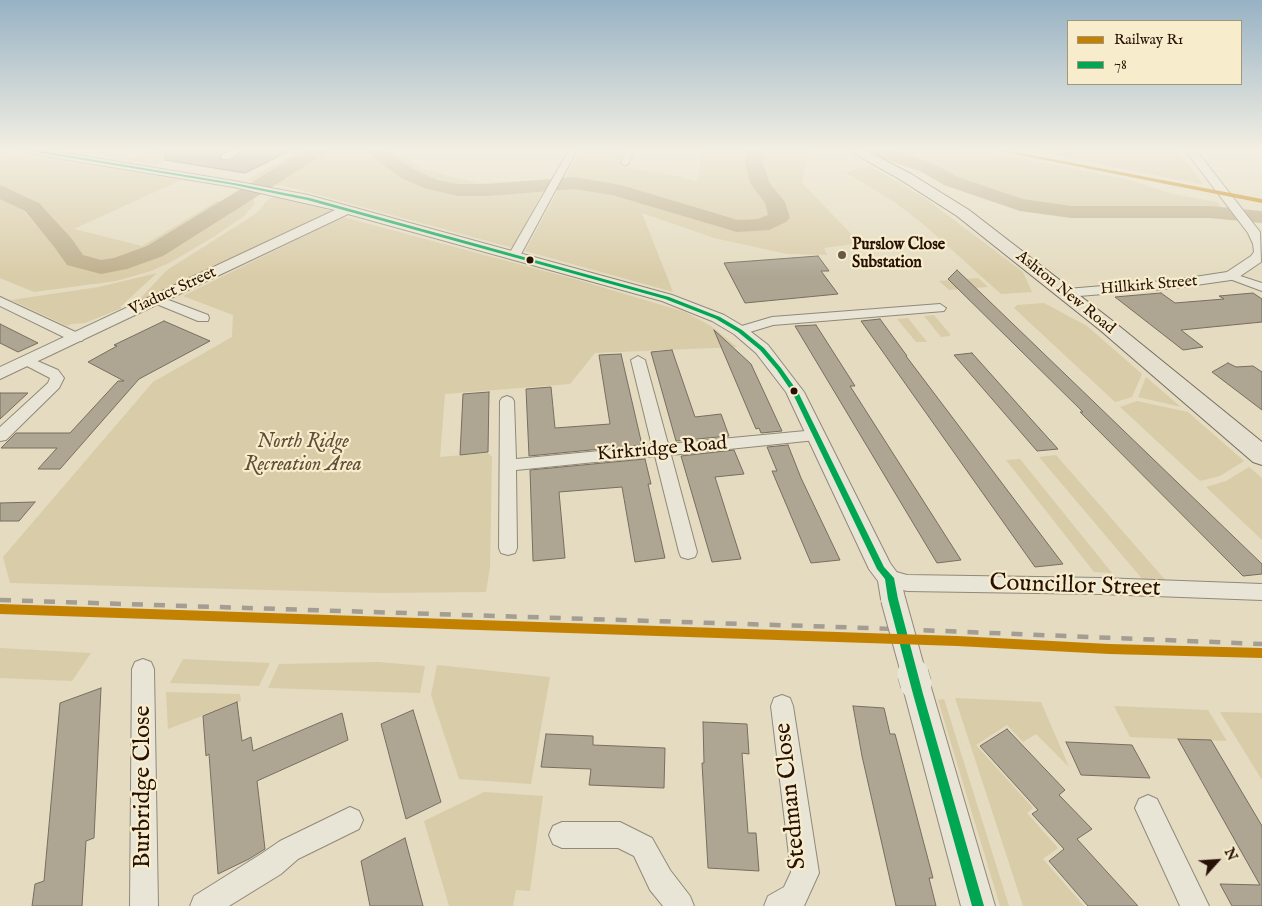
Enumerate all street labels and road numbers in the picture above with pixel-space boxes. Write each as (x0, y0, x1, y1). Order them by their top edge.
street label: Ashton New Road (1012, 247, 1118, 339)
street label: Viaduct Street (126, 263, 220, 321)
street label: Hillkirk Street (1100, 272, 1198, 300)
street label: Kirkridge Road (596, 432, 728, 468)
street label: Councillor Street (989, 570, 1161, 604)
street label: Burbridge Close (130, 705, 158, 869)
street label: Stedman Close (770, 721, 814, 871)

